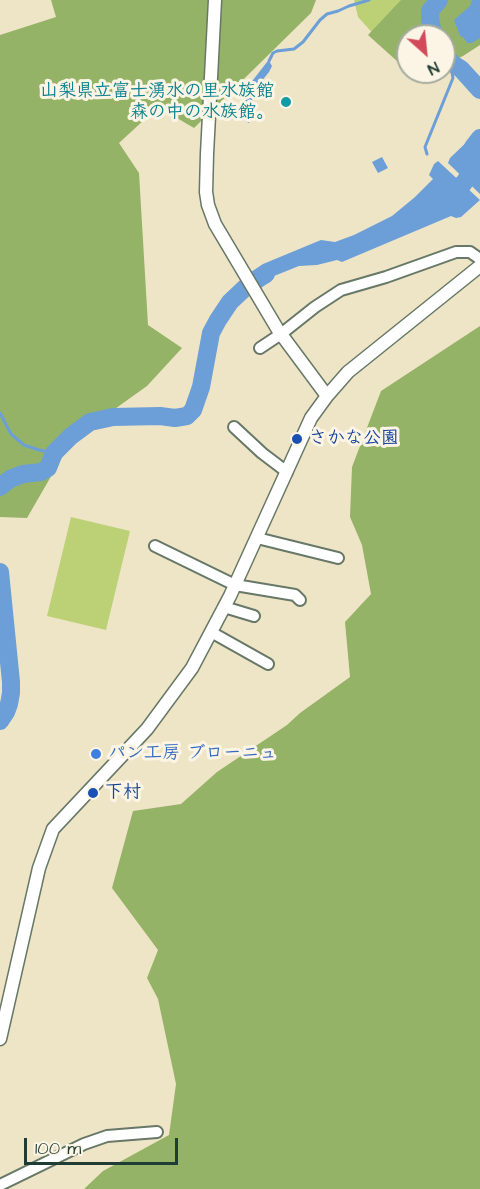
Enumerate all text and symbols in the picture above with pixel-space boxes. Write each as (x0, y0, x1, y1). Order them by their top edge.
north arrow (396, 24, 456, 84)
text: N (424, 56, 443, 80)
place label: 山梨県立富士湧水の里水族館 森の中の水族館。 (40, 81, 274, 124)
marker: 山梨県立富士湧水の里水族館 森の中の水族館。 (279, 95, 293, 109)
place label: さかな公園 (309, 428, 399, 450)
marker: さかな公園 (290, 432, 304, 446)
place label: パン工房 ブローニュ (108, 743, 277, 765)
marker: パン工房 ブローニュ (89, 747, 103, 761)
place label: 下村 (105, 782, 141, 804)
marker: 下村 (86, 786, 100, 800)
scale bar (27, 1126, 182, 1164)
text: 100 m (35, 1136, 81, 1161)

